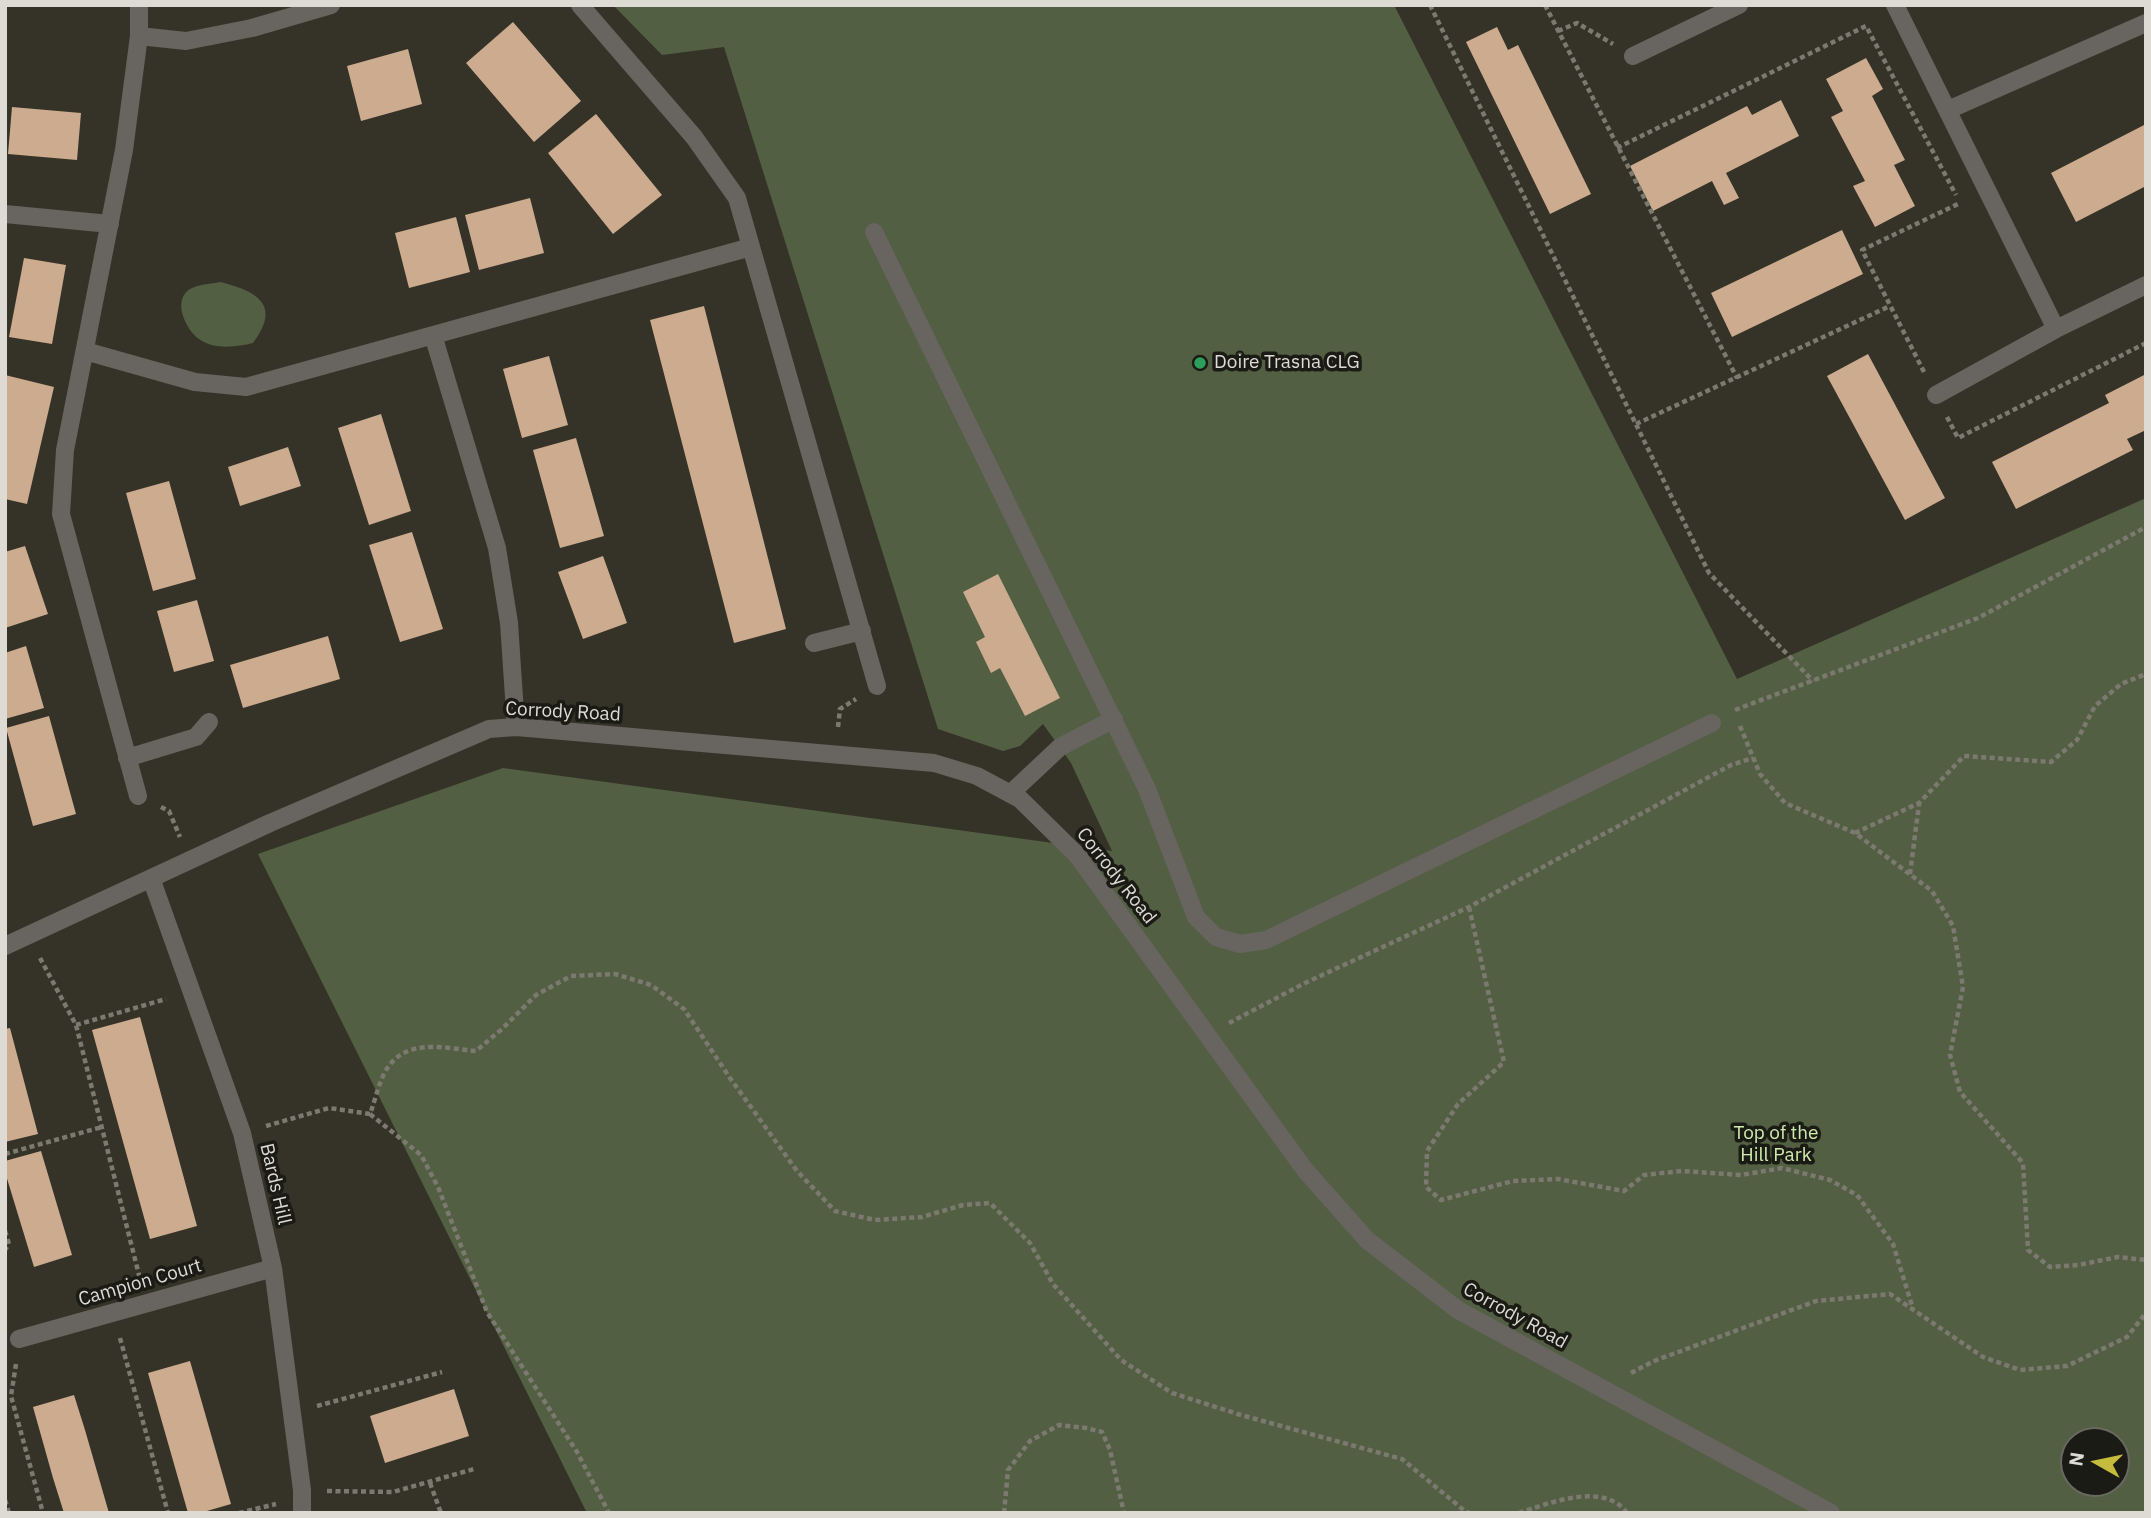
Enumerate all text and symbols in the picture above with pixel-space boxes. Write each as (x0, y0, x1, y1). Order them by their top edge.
place label: Doire Trasna CLG (1214, 352, 1360, 374)
marker: Doire Trasna CLG (1192, 355, 1208, 371)
street label: Corrody Road (505, 698, 621, 726)
street label: Corrody Road (1071, 823, 1161, 929)
park label: Top of the Hill Park (1734, 1123, 1818, 1167)
street label: Bards Hill (255, 1141, 295, 1227)
street label: Campion Court (76, 1255, 204, 1311)
street label: Corrody Road (1459, 1278, 1571, 1354)
north arrow (2060, 1427, 2130, 1497)
text: N (2063, 1450, 2089, 1468)

